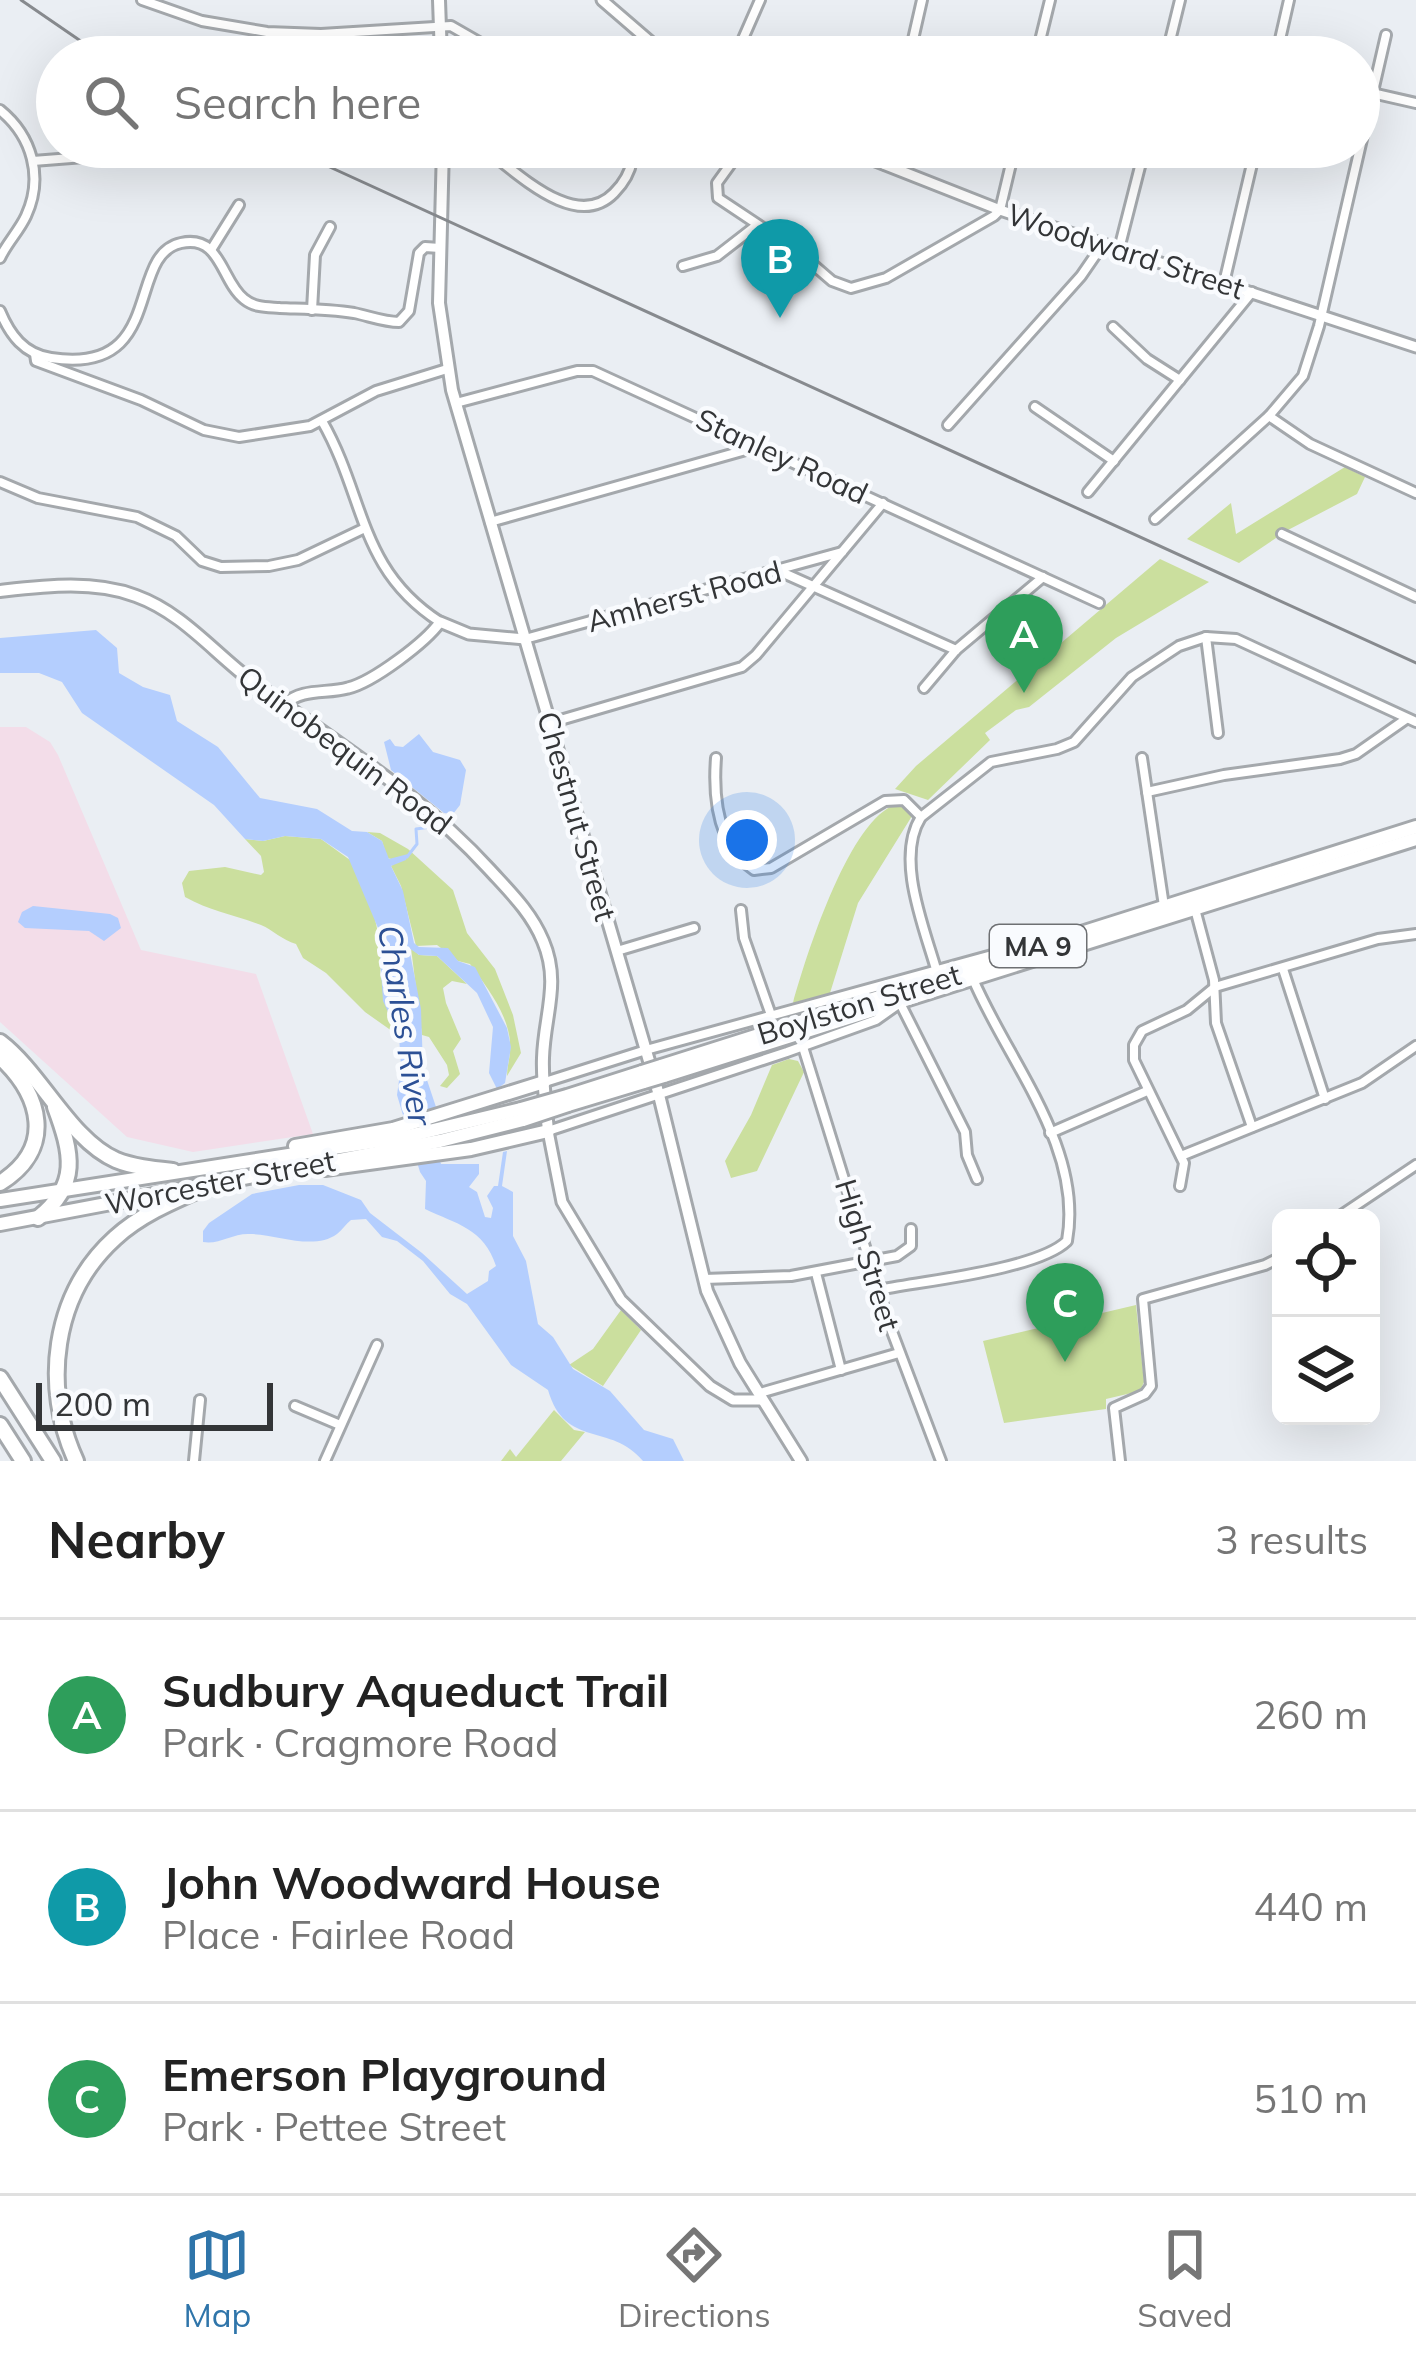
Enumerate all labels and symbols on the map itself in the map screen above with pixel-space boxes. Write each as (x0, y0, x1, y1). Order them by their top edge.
street label: Woodward Street (1003, 195, 1249, 307)
pin: B (741, 219, 819, 318)
street label: Stanley Road (690, 400, 874, 512)
street label: Amherst Road (583, 552, 785, 640)
pin: A (985, 594, 1063, 693)
street label: Quinobequin Road (231, 657, 459, 843)
street label: Chestnut Street (529, 707, 625, 925)
your location (717, 810, 777, 870)
water label: Charles River (370, 922, 442, 1130)
road number: MA 9 (990, 925, 1086, 967)
street label: Boylston Street (753, 955, 965, 1053)
street label: Worcester Street (102, 1141, 338, 1223)
street label: High Street (827, 1175, 909, 1335)
pin: C (1026, 1263, 1104, 1362)
scale bar (36, 1377, 273, 1430)

